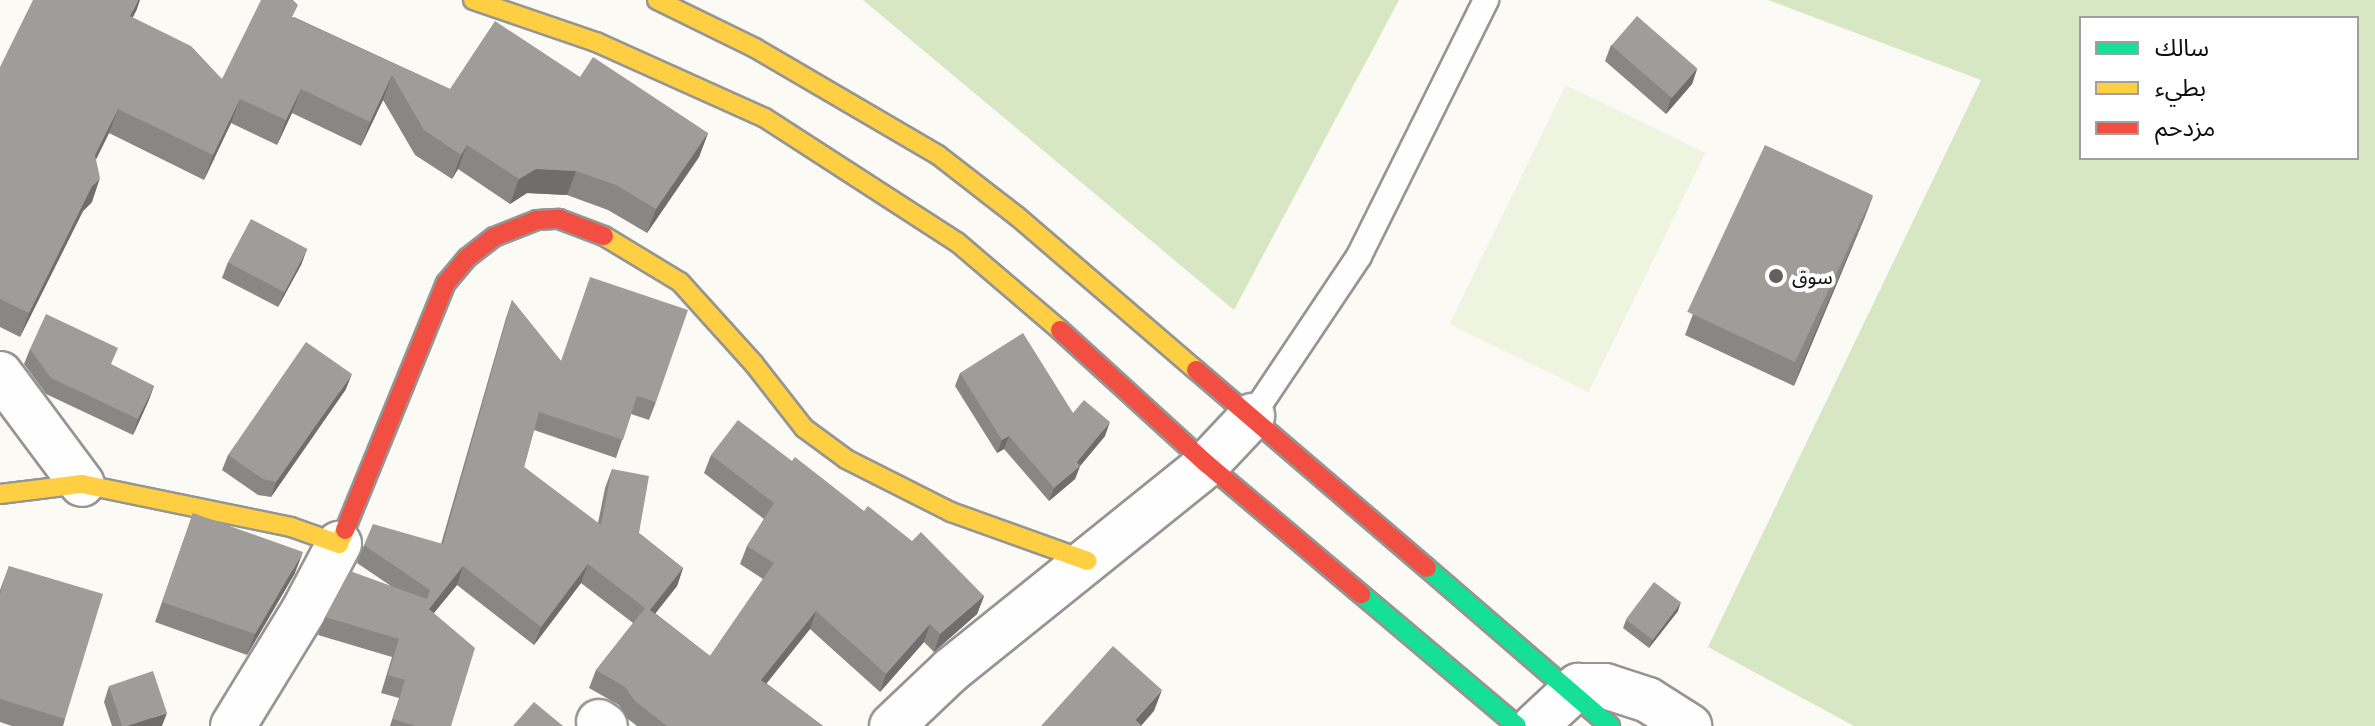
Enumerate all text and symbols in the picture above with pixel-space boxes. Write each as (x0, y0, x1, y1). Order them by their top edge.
legend (2079, 16, 2359, 160)
text: سالك (2155, 31, 2209, 63)
text: بطيء (2155, 71, 2206, 103)
text: مزدحم (2155, 111, 2215, 143)
place label: سوق (1792, 264, 1833, 288)
marker: سوق (1767, 267, 1785, 285)

